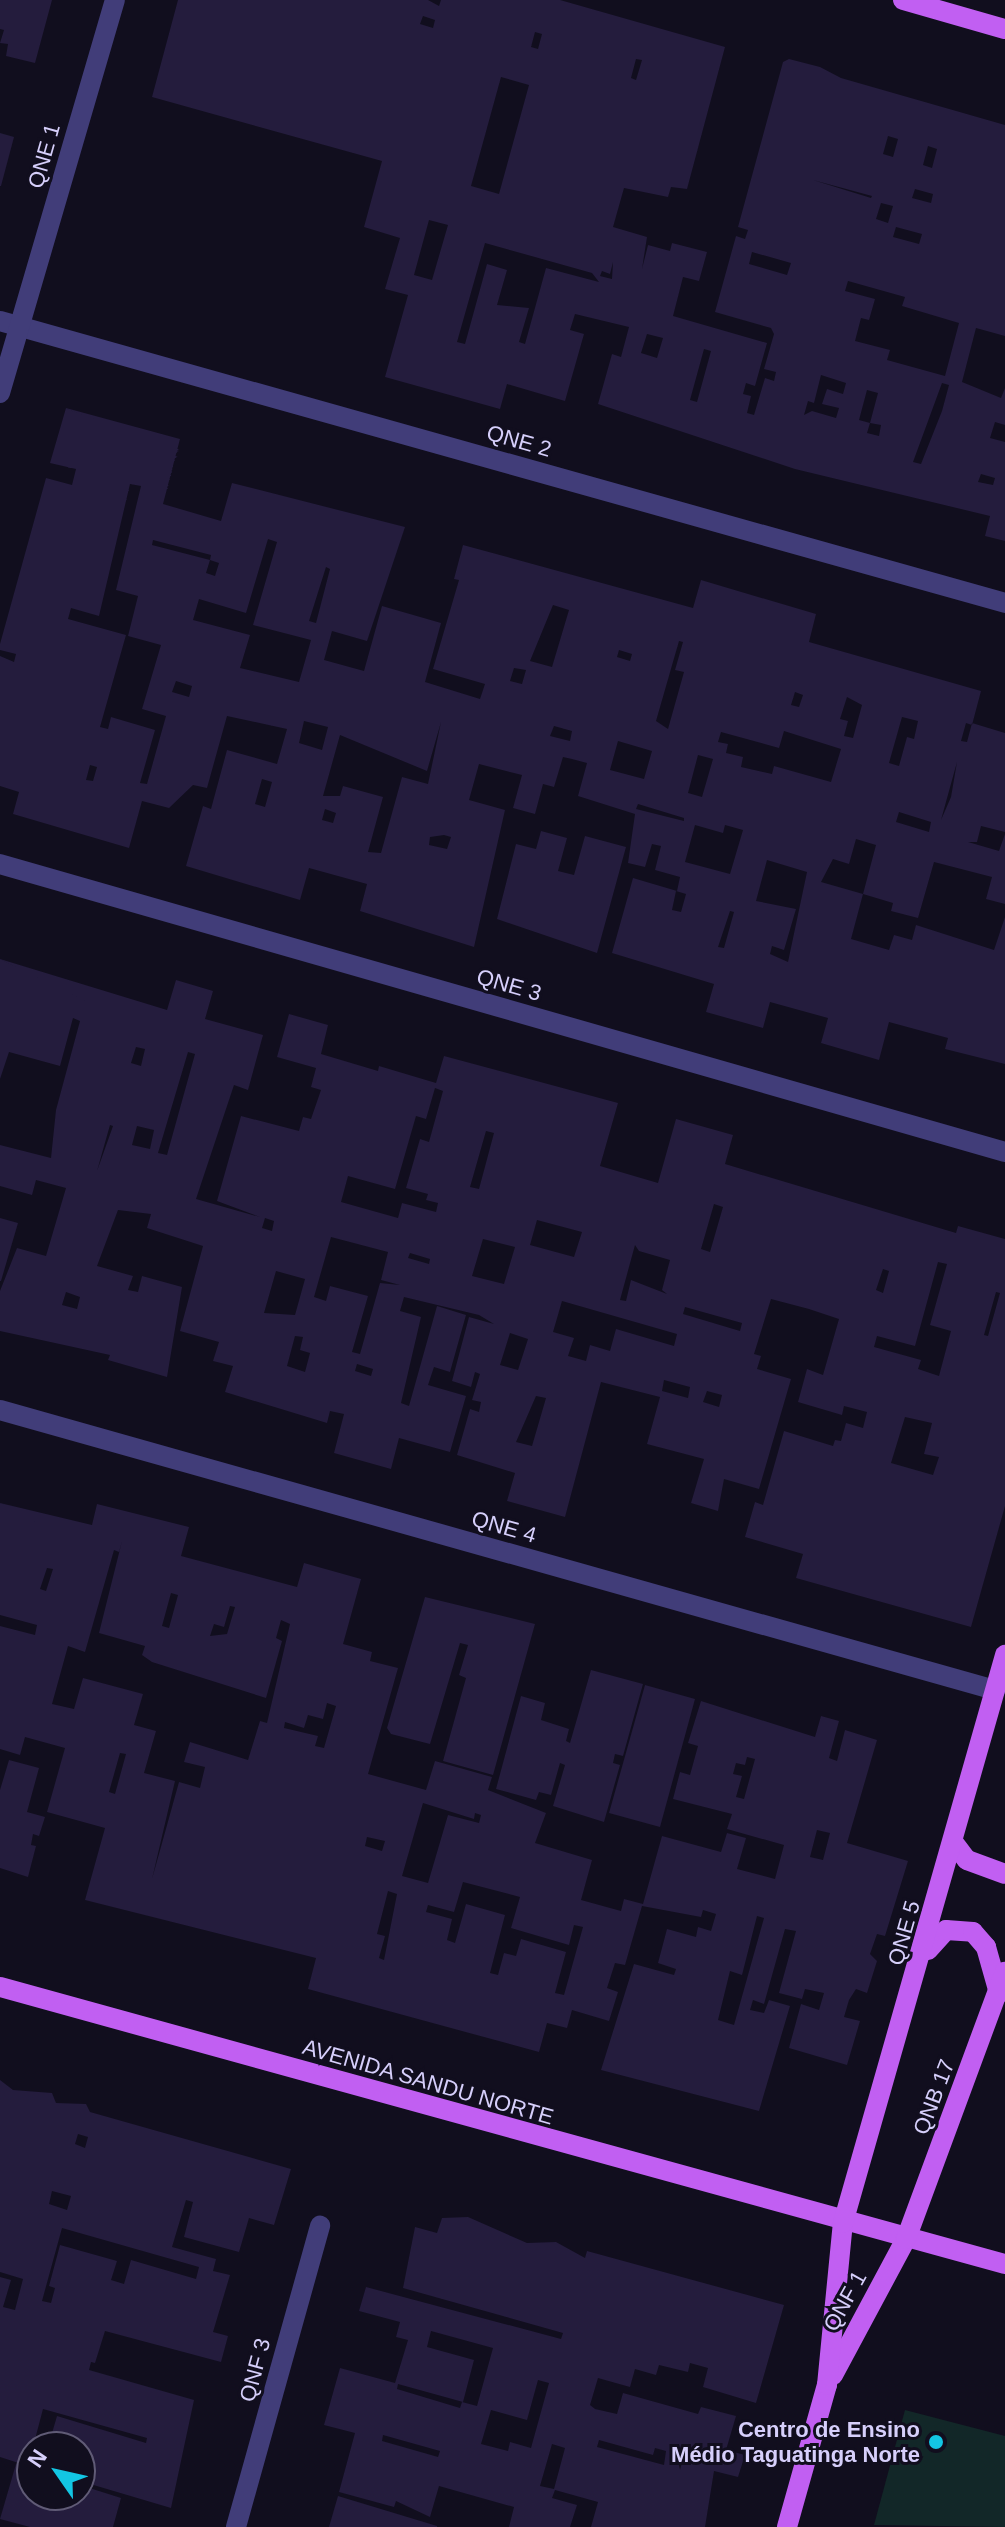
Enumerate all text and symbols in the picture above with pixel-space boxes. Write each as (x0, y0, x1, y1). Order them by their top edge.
street label: QNE 1 (22, 121, 66, 191)
street label: QNE 2 (484, 419, 554, 463)
street label: QNE 3 (474, 963, 544, 1007)
street label: QNE 4 (469, 1505, 539, 1549)
street label: QNE 5 (882, 1898, 926, 1968)
street label: AVENIDA SANDU NORTE (299, 2033, 557, 2131)
street label: QNB 17 (908, 2056, 960, 2138)
street label: QNF 1 (818, 2266, 872, 2336)
street label: QNF 3 (234, 2335, 276, 2405)
place label: Centro de Ensino Médio Taguatinga Norte (671, 2416, 920, 2468)
north arrow (16, 2431, 96, 2511)
marker: Centro de Ensino Médio Taguatinga Norte (927, 2433, 945, 2451)
text: N (23, 2445, 52, 2472)

